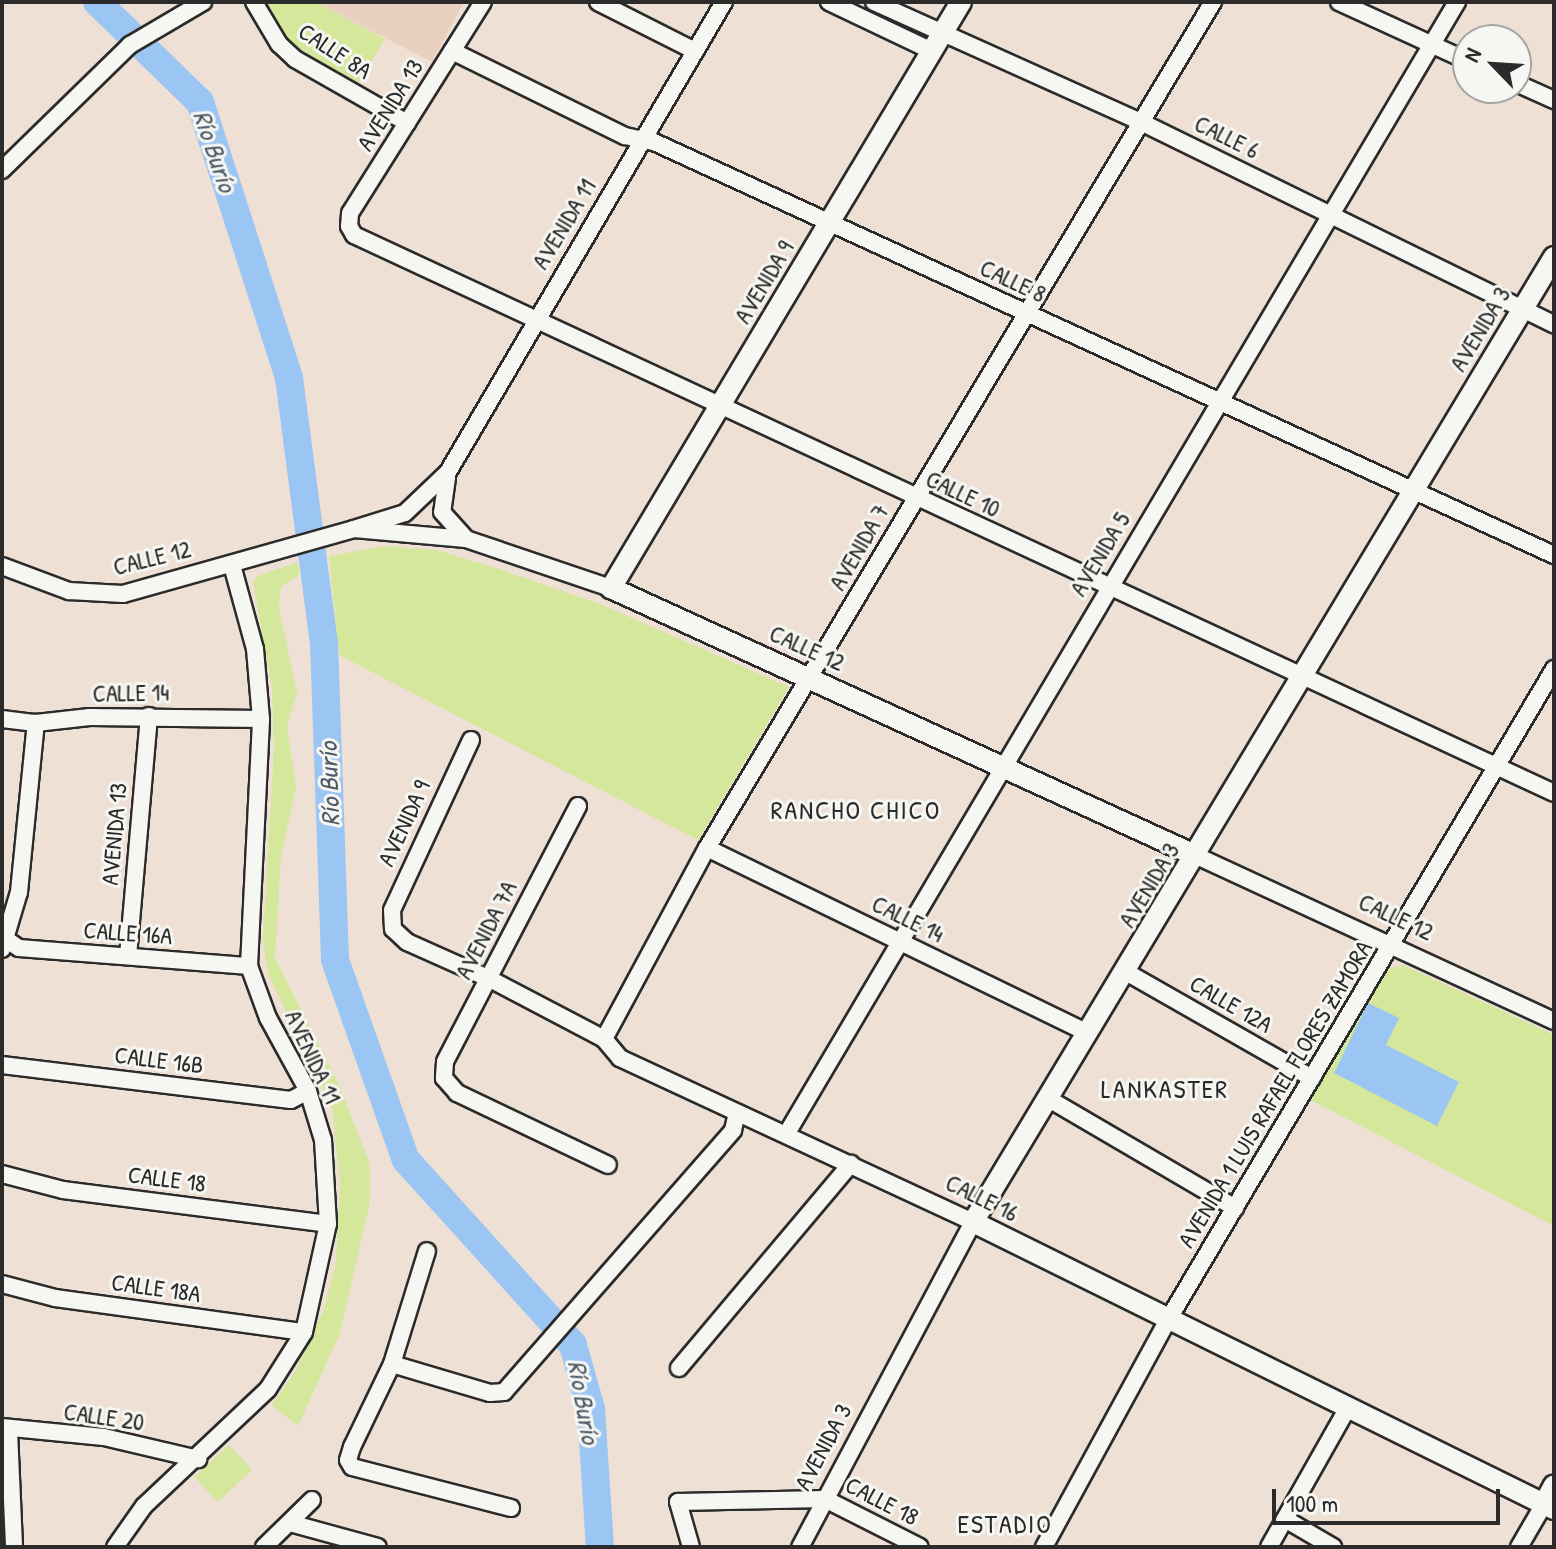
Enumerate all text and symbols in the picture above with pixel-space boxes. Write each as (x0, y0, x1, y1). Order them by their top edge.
street label: CALLE 8A (293, 17, 377, 85)
north arrow (1452, 24, 1532, 104)
text: N (1456, 43, 1488, 66)
street label: AVENIDA 13 (351, 54, 429, 156)
water label: Río Burío (187, 106, 243, 196)
street label: CALLE 6 (1190, 109, 1264, 165)
street label: AVENIDA 11 (526, 174, 602, 274)
street label: AVENIDA 9 (728, 235, 800, 329)
street label: CALLE 8 (976, 253, 1050, 309)
street label: AVENIDA 3 (1444, 281, 1516, 377)
street label: CALLE 10 (921, 464, 1005, 524)
street label: AVENIDA 7 (823, 499, 895, 595)
street label: AVENIDA 5 (1064, 507, 1136, 601)
street label: CALLE 12 (110, 534, 194, 582)
street label: CALLE 12 (765, 619, 849, 677)
street label: CALLE 14 (92, 678, 170, 708)
water label: Río Burío (312, 741, 346, 827)
street label: AVENIDA 9 (372, 775, 436, 871)
street label: AVENIDA 13 (95, 782, 133, 886)
district label: RANCHO CHICO (771, 794, 941, 826)
street label: AVENIDA 3 (1113, 837, 1185, 933)
street label: AVENIDA 7A (449, 876, 523, 984)
street label: CALLE 12 (1354, 887, 1438, 947)
street label: CALLE 14 (867, 889, 949, 949)
street label: CALLE 16A (83, 916, 173, 950)
street label: AVENIDA 1 LUIS RAFAEL FLORES ZAMORA (1172, 935, 1378, 1253)
street label: CALLE 12A (1185, 969, 1277, 1039)
street label: AVENIDA 11 (279, 1005, 347, 1109)
street label: CALLE 16B (113, 1040, 205, 1080)
district label: LANKASTER (1101, 1073, 1229, 1105)
street label: CALLE 18 (127, 1160, 207, 1198)
street label: CALLE 16 (941, 1168, 1023, 1228)
street label: CALLE 18A (110, 1268, 202, 1308)
water label: Río Burío (561, 1358, 607, 1446)
street label: CALLE 20 (62, 1397, 146, 1437)
street label: AVENIDA 3 (788, 1399, 858, 1495)
street label: CALLE 18 (841, 1470, 923, 1532)
scale bar (1276, 1473, 1504, 1523)
text: 100 m (1286, 1487, 1338, 1519)
district label: ESTADIO (957, 1508, 1053, 1540)

